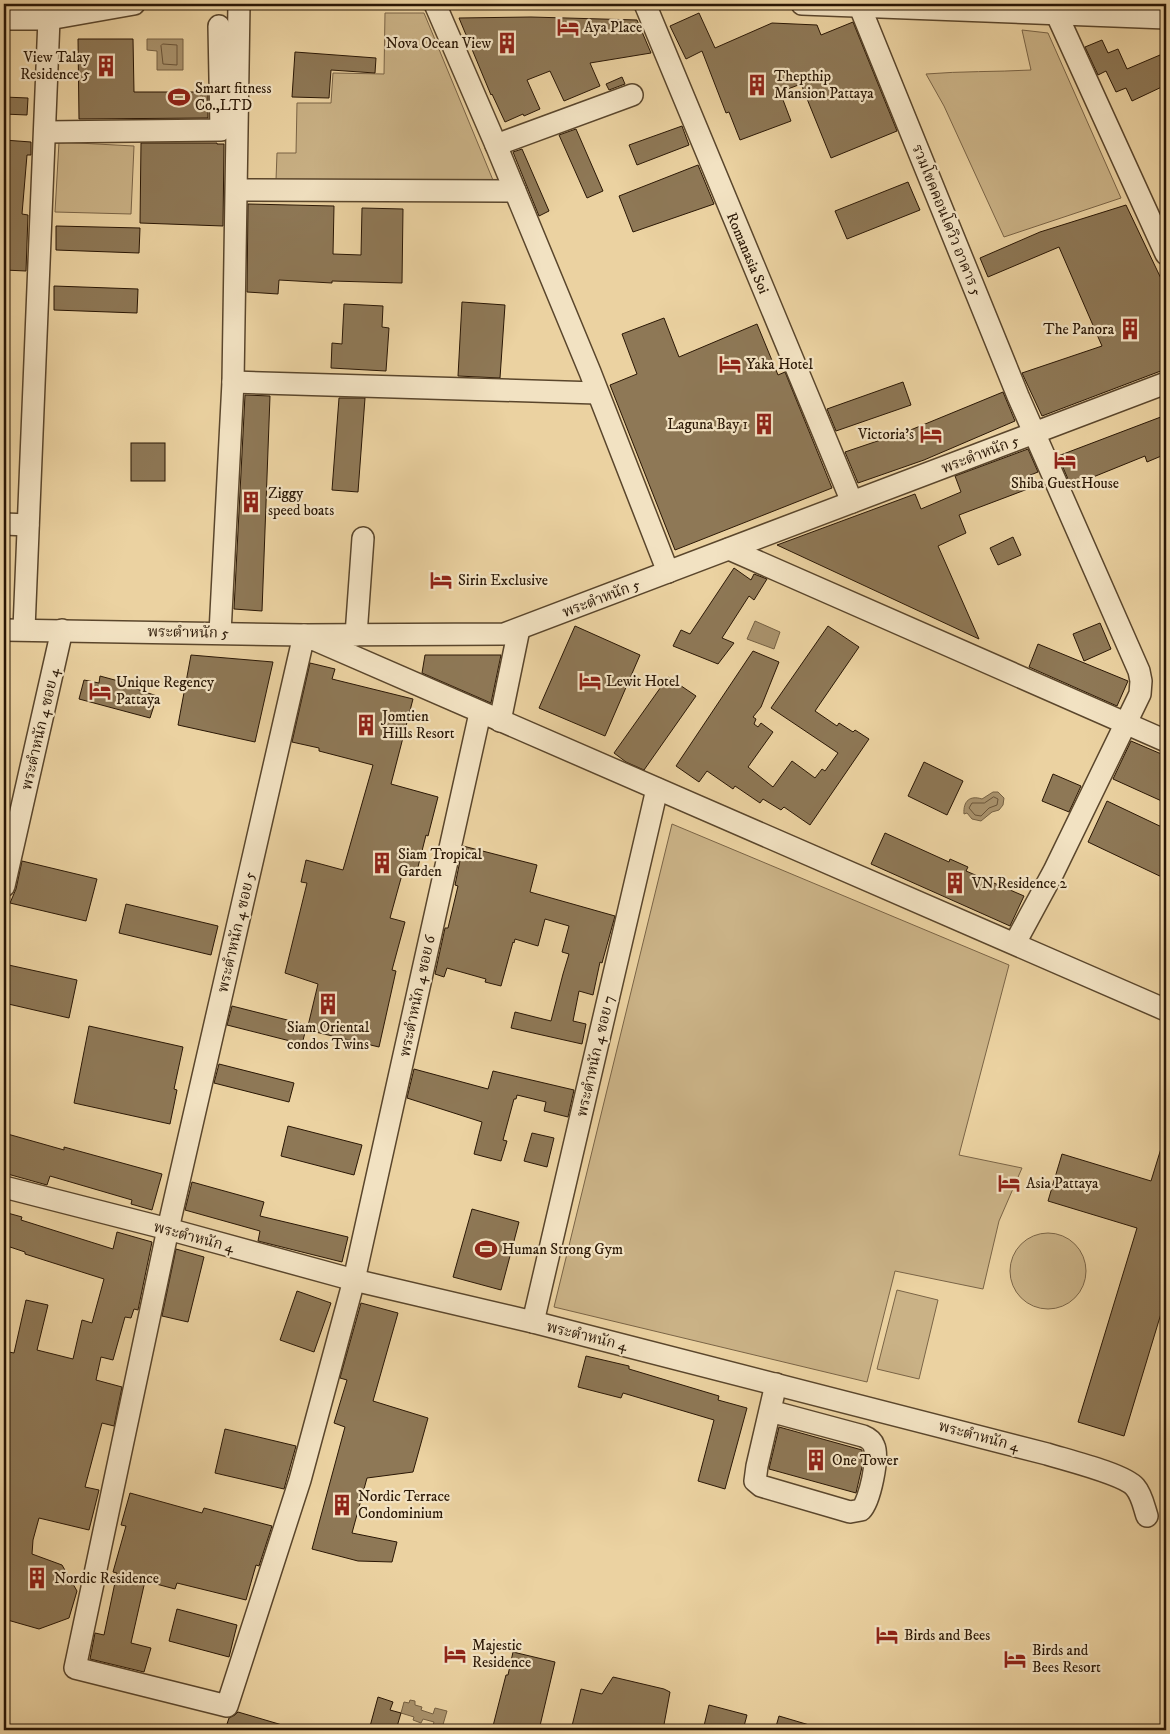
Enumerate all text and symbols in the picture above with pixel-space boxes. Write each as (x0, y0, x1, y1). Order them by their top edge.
hotel icon: Aya Place (555, 14, 581, 40)
place label: Aya Place (584, 18, 642, 37)
building icon: Nova Ocean View (494, 30, 520, 56)
place label: Nova Ocean View (386, 34, 491, 53)
place label: View Talay Residence 5 (20, 48, 91, 84)
building icon: View Talay Residence 5 (93, 53, 119, 79)
place label: Thepthip Mansion Pattaya (774, 67, 874, 103)
building icon: Thepthip Mansion Pattaya (744, 72, 770, 98)
place label: Smart fitness Co.,LTD (195, 79, 271, 115)
sports icon: Smart fitness Co.,LTD (166, 84, 192, 110)
street label: รวมโชคคอนโดวิว อาคาร 5 (907, 141, 988, 299)
street label: Romanasia Soi (722, 210, 773, 297)
building icon: The Panora (1117, 316, 1143, 342)
place label: The Panora (1043, 320, 1115, 339)
hotel icon: Yaka Hotel (717, 351, 743, 377)
place label: Yaka Hotel (746, 355, 814, 374)
building icon: Laguna Bay 1 (751, 411, 777, 437)
place label: Laguna Bay 1 (667, 415, 748, 434)
hotel icon: Victoria's (918, 421, 944, 447)
place label: Victoria's (857, 425, 914, 444)
street label: พระตำหนัก 5 (939, 431, 1022, 478)
hotel icon: Shiba GuestHouse (1052, 447, 1078, 473)
place label: Shiba GuestHouse (1011, 474, 1119, 493)
place label: Ziggy speed boats (268, 484, 334, 520)
building icon: Ziggy speed boats (238, 489, 264, 515)
hotel icon: Sirin Exclusive (428, 567, 454, 593)
place label: Sirin Exclusive (458, 571, 548, 590)
street label: พระตำหนัก 5 (560, 575, 643, 622)
street label: พระตำหนัก 5 (147, 622, 229, 643)
street label: พระตำหนัก 4 ซอย 4 (17, 666, 64, 792)
hotel icon: Lewit Hotel (577, 668, 603, 694)
place label: Lewit Hotel (606, 672, 680, 691)
place label: Unique Regency Pattaya (116, 673, 215, 709)
hotel icon: Unique Regency Pattaya (87, 678, 113, 704)
place label: Jomtien Hills Resort (380, 707, 455, 743)
building icon: Jomtien Hills Resort (353, 712, 379, 738)
place label: Siam Tropical Garden (398, 845, 483, 881)
building icon: Siam Tropical Garden (369, 850, 395, 876)
street label: พระตำหนัก 4 ซอย 5 (213, 869, 260, 994)
building icon: VN Residence 2 (942, 870, 968, 896)
place label: VN Residence 2 (971, 874, 1067, 893)
street label: พระตำหนัก 4 ซอย 6 (395, 932, 440, 1059)
building icon: Siam Oriental condos Twins (315, 991, 341, 1017)
street label: พระตำหนัก 4 ซอย 7 (572, 994, 619, 1119)
place label: Siam Oriental condos Twins (287, 1018, 370, 1054)
hotel icon: Asia Pattaya (996, 1170, 1022, 1196)
place label: Asia Pattaya (1026, 1174, 1099, 1193)
street label: พระตำหนัก 4 (151, 1218, 237, 1257)
sports icon: Human Strong Gym (473, 1236, 499, 1262)
place label: Human Strong Gym (502, 1240, 623, 1259)
street label: พระตำหนัก 4 (544, 1317, 630, 1356)
street label: พระตำหนัก 4 (936, 1417, 1022, 1456)
building icon: One Tower (803, 1447, 829, 1473)
place label: One Tower (832, 1451, 899, 1470)
place label: Nordic Terrace Condominium (358, 1487, 450, 1523)
building icon: Nordic Terrace Condominium (329, 1492, 355, 1518)
building icon: Nordic Residence (24, 1565, 50, 1591)
place label: Nordic Residence (54, 1569, 159, 1588)
hotel icon: Birds and Bees (874, 1622, 900, 1648)
place label: Birds and Bees (904, 1626, 990, 1645)
place label: Majestic Residence (472, 1636, 531, 1672)
hotel icon: Majestic Residence (442, 1641, 468, 1667)
place label: Birds and Bees Resort (1032, 1641, 1101, 1677)
hotel icon: Birds and Bees Resort (1002, 1646, 1028, 1672)

